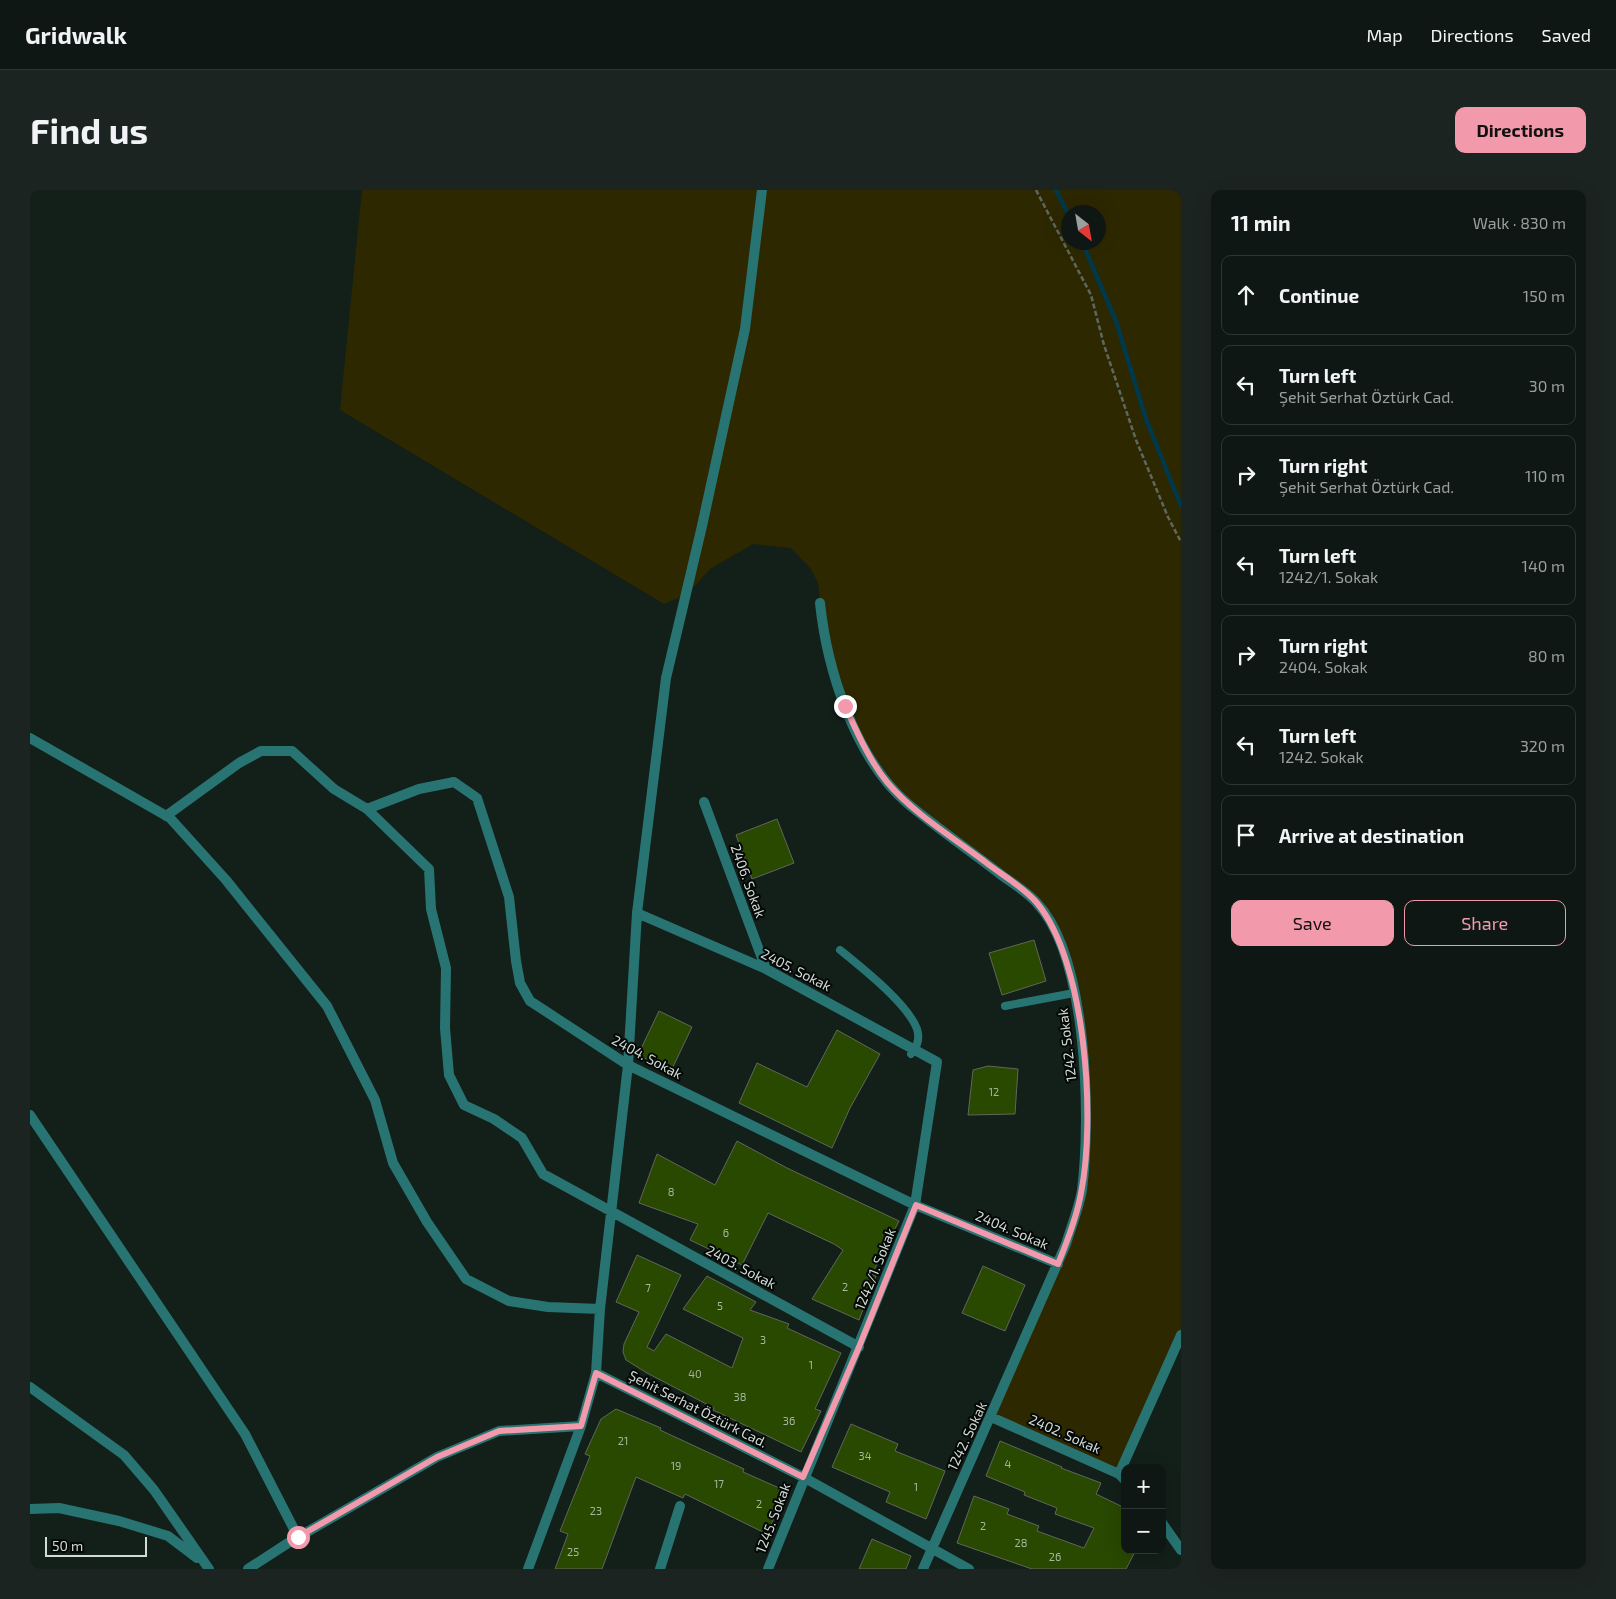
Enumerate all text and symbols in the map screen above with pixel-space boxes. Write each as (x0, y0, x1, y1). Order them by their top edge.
text: Gridwalk (25, 20, 127, 49)
text: Map (1366, 24, 1403, 46)
text: Directions (1431, 24, 1514, 46)
text: Saved (1542, 24, 1591, 46)
button: Directions (1455, 107, 1586, 153)
text: Find us (30, 109, 148, 151)
north arrow (1061, 205, 1106, 250)
text: 11 min (1231, 210, 1291, 235)
text: Walk · 830 m (1473, 213, 1566, 232)
icon: ahead (1232, 281, 1260, 309)
text: Continue (1279, 284, 1359, 307)
text: 150 m (1523, 286, 1565, 305)
text: Turn left (1279, 364, 1356, 387)
icon: left (1232, 371, 1260, 399)
text: 30 m (1529, 376, 1565, 395)
text: Şehit Serhat Öztürk Cad. (1279, 387, 1454, 406)
text: Turn right (1279, 454, 1367, 477)
icon: right (1232, 461, 1260, 489)
text: 110 m (1525, 466, 1565, 485)
text: Şehit Serhat Öztürk Cad. (1279, 477, 1454, 496)
text: Turn left (1279, 544, 1356, 567)
icon: left (1232, 551, 1260, 579)
text: 140 m (1522, 556, 1565, 575)
text: 1242/1. Sokak (1279, 567, 1378, 586)
text: Turn right (1279, 634, 1367, 657)
icon: right (1232, 641, 1260, 669)
text: 80 m (1528, 646, 1565, 665)
text: 2404. Sokak (1279, 657, 1368, 676)
route end (834, 695, 857, 718)
text: Turn left (1279, 724, 1356, 747)
icon: left (1232, 731, 1260, 759)
text: 320 m (1520, 736, 1565, 755)
text: 1242. Sokak (1279, 747, 1364, 766)
icon: arrive (1232, 821, 1260, 849)
text: Arrive at destination (1279, 824, 1464, 847)
street label: 2406. Sokak (727, 842, 770, 920)
button: Save (1231, 900, 1394, 946)
button: Share (1404, 900, 1566, 946)
street label: 2405. Sokak (758, 945, 834, 994)
street label: 1242. Sokak (1054, 1007, 1079, 1083)
street label: 2404. Sokak (609, 1031, 685, 1082)
house number: 12 (989, 1085, 999, 1098)
house number: 8 (668, 1185, 674, 1198)
street label: 2404. Sokak (973, 1207, 1051, 1253)
street label: 1242/1. Sokak (850, 1225, 899, 1312)
house number: 6 (723, 1226, 729, 1239)
street label: 2403. Sokak (703, 1241, 779, 1292)
house number: 2 (842, 1280, 848, 1293)
house number: 7 (645, 1281, 651, 1294)
house number: 5 (717, 1299, 723, 1312)
house number: 3 (760, 1333, 766, 1346)
house number: 1 (809, 1358, 813, 1371)
street label: Şehit Serhat Öztürk Cad. (626, 1366, 770, 1452)
house number: 40 (688, 1367, 702, 1380)
house number: 38 (734, 1390, 746, 1403)
street label: 1242. Sokak (943, 1399, 990, 1473)
street label: 2402. Sokak (1027, 1410, 1104, 1457)
house number: 36 (783, 1414, 795, 1427)
house number: 21 (618, 1434, 628, 1447)
house number: 34 (859, 1449, 872, 1462)
house number: 4 (1005, 1457, 1012, 1470)
house number: 19 (671, 1459, 681, 1472)
map controls (1121, 1464, 1166, 1554)
button: + (1121, 1464, 1166, 1509)
house number: 17 (714, 1477, 724, 1490)
street label: 1245. Sokak (751, 1480, 794, 1555)
house number: 1 (914, 1480, 918, 1493)
house number: 2 (756, 1497, 762, 1510)
house number: 23 (590, 1504, 602, 1517)
button: − (1121, 1509, 1166, 1554)
house number: 2 (980, 1519, 986, 1532)
route start (287, 1526, 310, 1549)
scale bar (45, 1534, 148, 1557)
house number: 28 (1015, 1536, 1027, 1549)
text: 50 m (52, 1537, 83, 1554)
house number: 25 (567, 1545, 579, 1558)
house number: 26 (1049, 1550, 1061, 1563)

